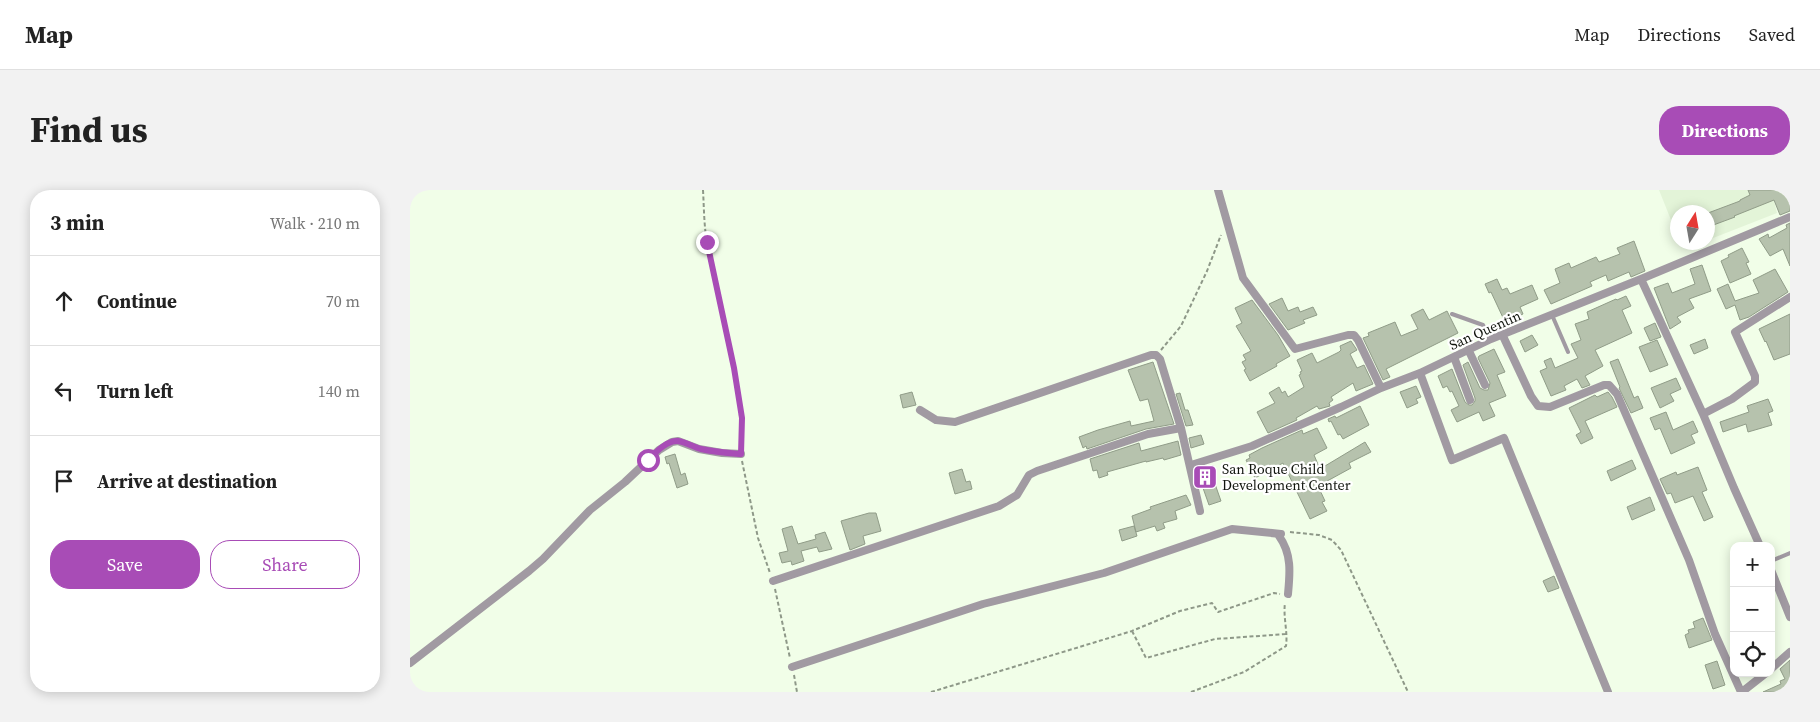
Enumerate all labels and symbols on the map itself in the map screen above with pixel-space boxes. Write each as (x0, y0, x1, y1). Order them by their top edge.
north arrow (1670, 205, 1715, 250)
route end (696, 231, 719, 254)
street label: San Quentin (1446, 305, 1525, 355)
route start (637, 449, 660, 472)
place label: San Roque Child Development Center (1222, 459, 1351, 495)
building icon: San Roque Child Development Center (1192, 464, 1218, 490)

